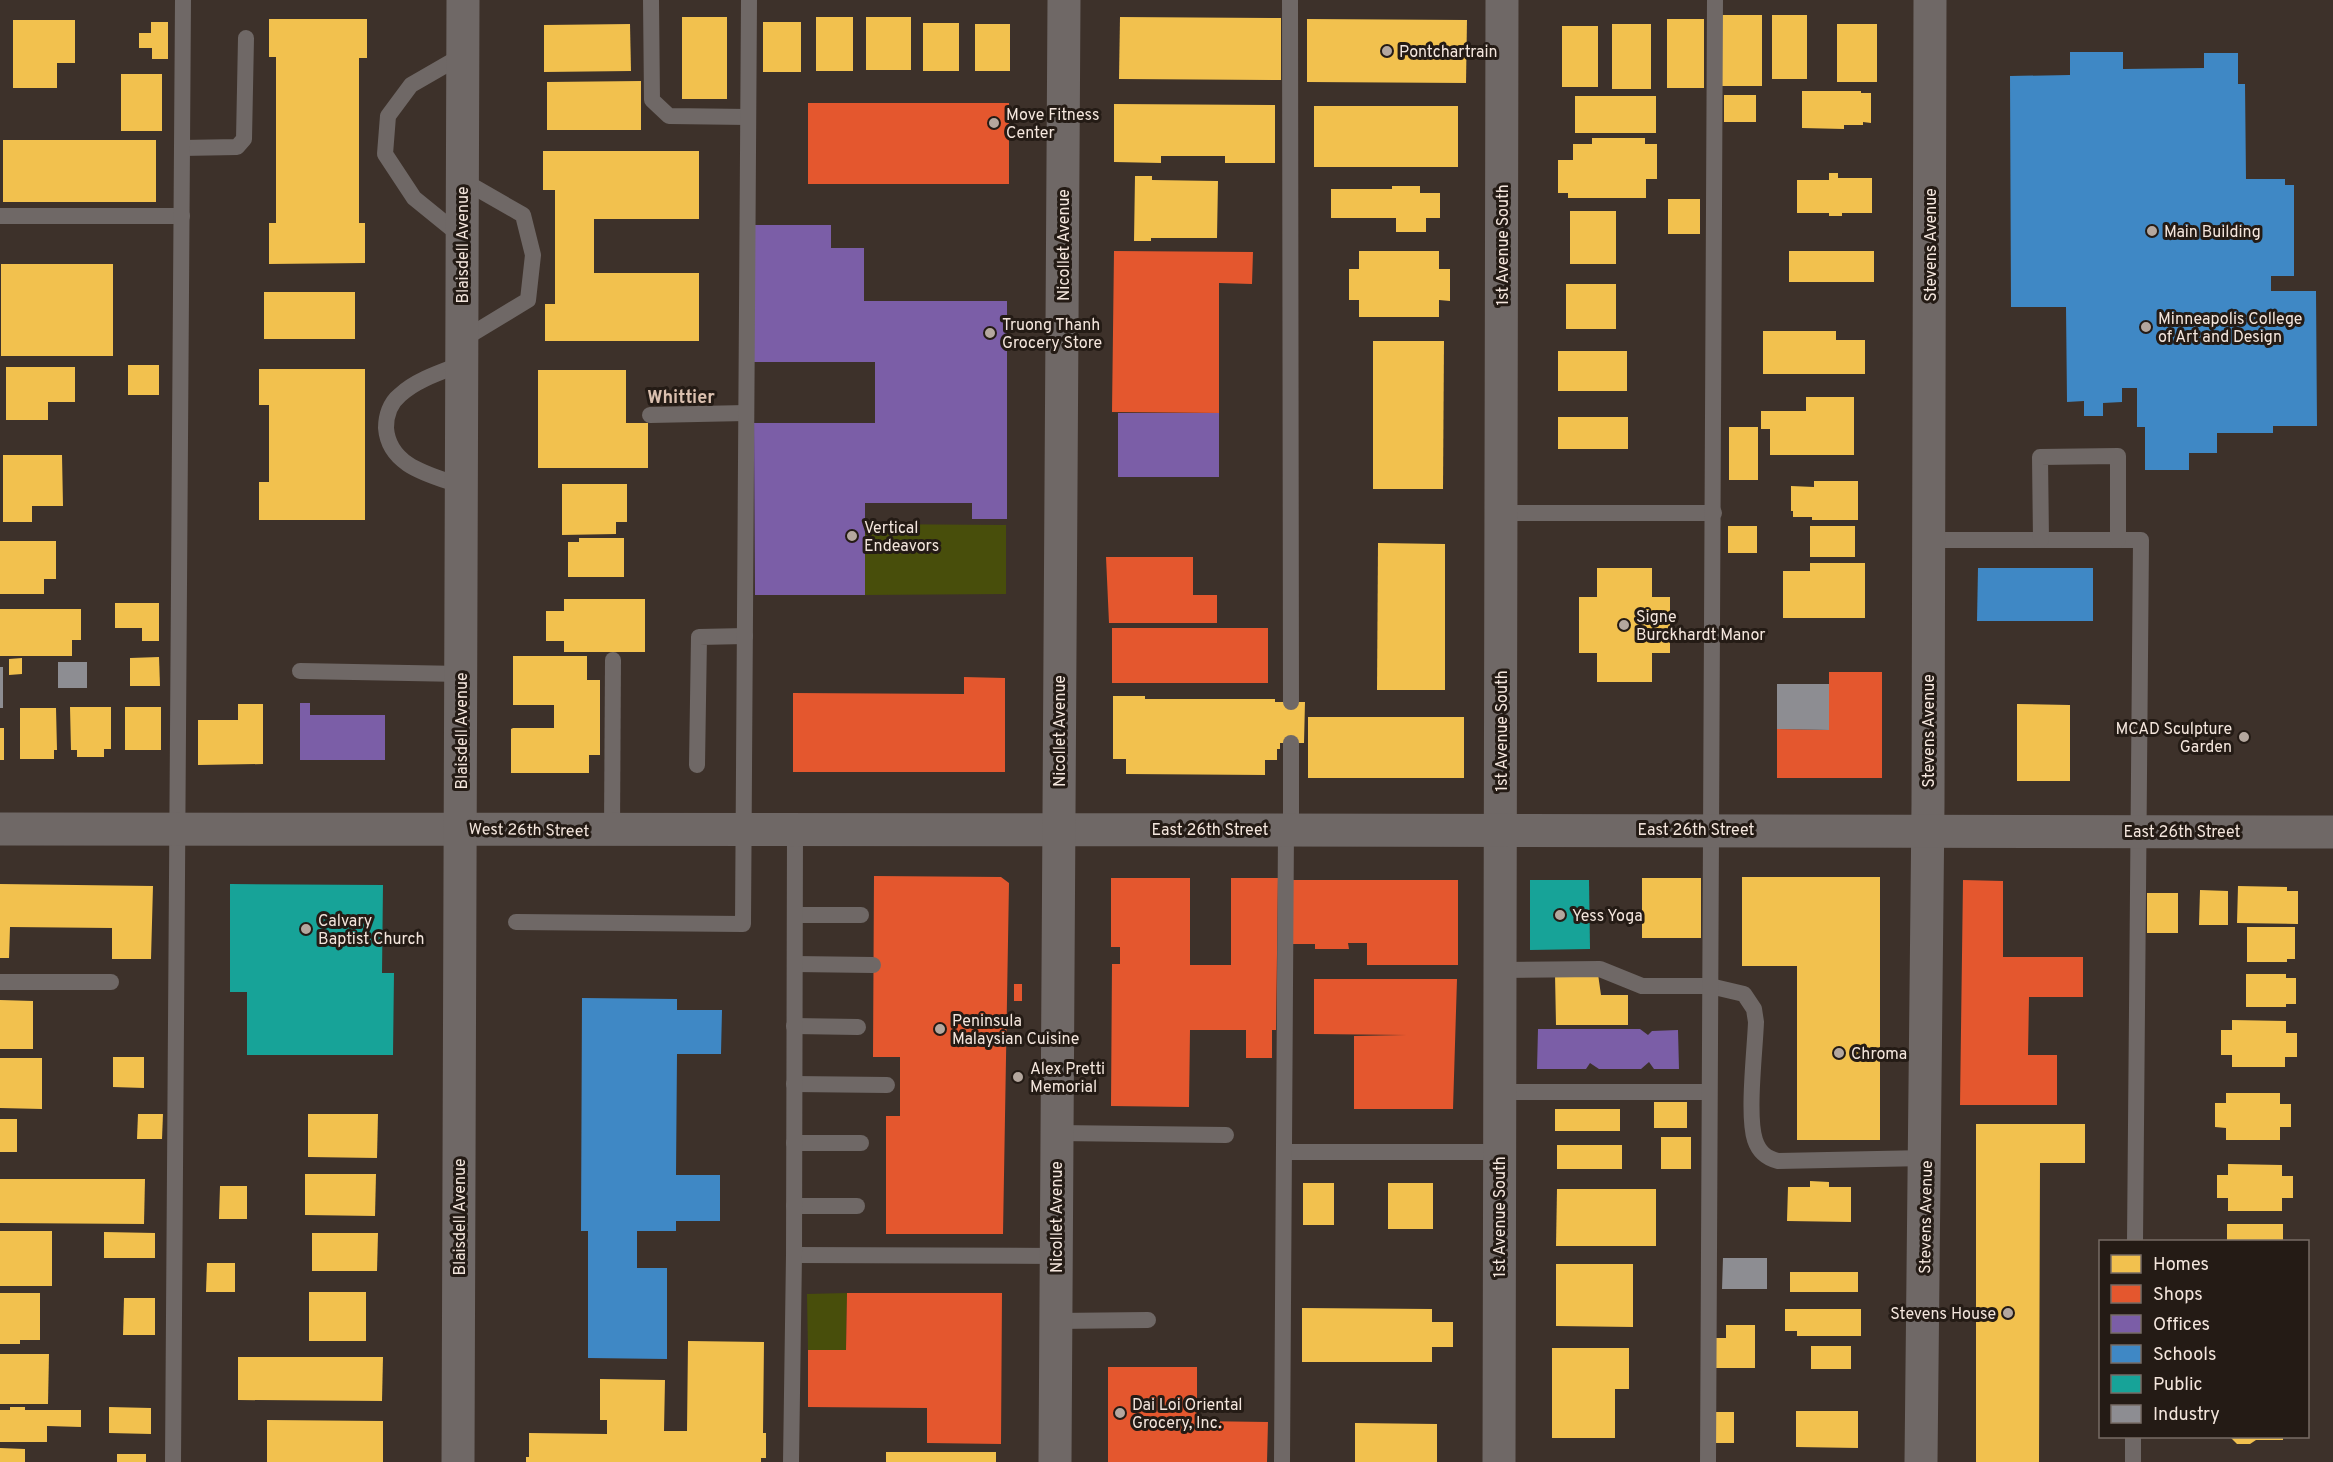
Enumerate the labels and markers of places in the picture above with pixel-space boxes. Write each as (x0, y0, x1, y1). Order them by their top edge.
place label: Pontchartrain (1399, 43, 1498, 63)
marker: Pontchartrain (1380, 44, 1394, 58)
place label: Move Fitness Center (1006, 106, 1099, 144)
marker: Move Fitness Center (987, 116, 1001, 130)
place label: Main Building (2164, 223, 2261, 243)
marker: Main Building (2145, 224, 2159, 238)
place label: Minneapolis College of Art and Design (2158, 310, 2302, 348)
place label: Truong Thanh Grocery Store (1002, 316, 1102, 354)
marker: Minneapolis College of Art and Design (2139, 320, 2153, 334)
marker: Truong Thanh Grocery Store (983, 326, 997, 340)
place label: Vertical Endeavors (864, 519, 939, 557)
marker: Vertical Endeavors (845, 529, 859, 543)
place label: Signe Burckhardt Manor (1636, 608, 1766, 646)
marker: Signe Burckhardt Manor (1617, 618, 1631, 632)
place label: MCAD Sculpture Garden (2115, 720, 2232, 758)
marker: MCAD Sculpture Garden (2237, 730, 2251, 744)
place label: Yess Yoga (1572, 907, 1643, 927)
marker: Yess Yoga (1553, 908, 1567, 922)
place label: Calvary Baptist Church (318, 912, 424, 950)
marker: Calvary Baptist Church (299, 922, 313, 936)
place label: Peninsula Malaysian Cuisine (952, 1012, 1079, 1050)
marker: Peninsula Malaysian Cuisine (933, 1022, 947, 1036)
place label: Chroma (1851, 1045, 1907, 1065)
marker: Chroma (1832, 1046, 1846, 1060)
place label: Alex Pretti Memorial (1030, 1060, 1105, 1098)
marker: Alex Pretti Memorial (1011, 1070, 1025, 1084)
place label: Stevens House (1890, 1305, 1996, 1325)
marker: Stevens House (2001, 1306, 2015, 1320)
place label: Dai Loi Oriental Grocery, Inc. (1132, 1396, 1243, 1434)
marker: Dai Loi Oriental Grocery, Inc. (1113, 1406, 1127, 1420)

